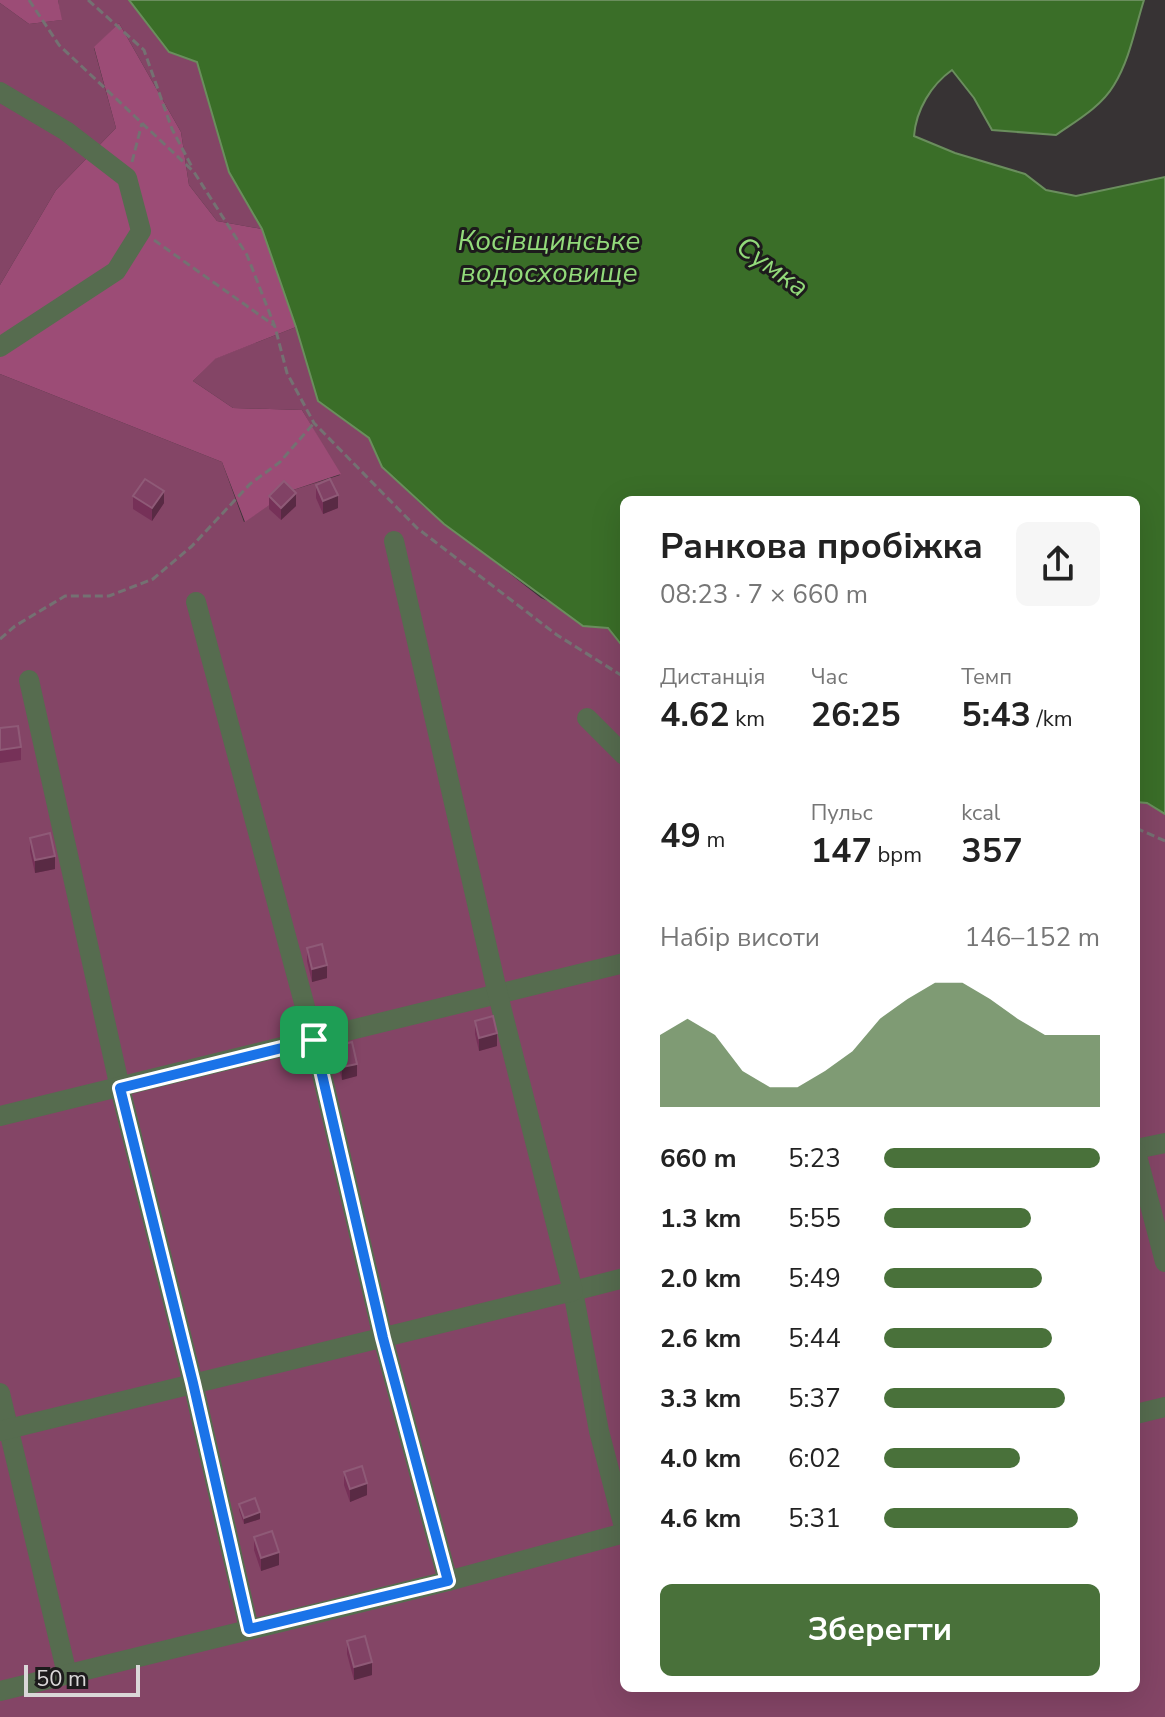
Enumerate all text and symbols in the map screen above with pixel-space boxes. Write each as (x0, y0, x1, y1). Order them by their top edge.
water label: Косівщинське водосховище (458, 222, 641, 292)
water label: Сумка (728, 228, 816, 306)
text: Ранкова пробіжка (660, 522, 983, 571)
button: share (1016, 522, 1100, 606)
text: 08:23 · 7 × 660 m (660, 577, 868, 612)
text: Дистанція (660, 662, 765, 692)
text: Час (811, 662, 848, 692)
text: Темп (961, 662, 1012, 692)
text: 4.62 (660, 692, 730, 738)
text: 26:25 (811, 692, 901, 738)
text: 5:43 (961, 692, 1031, 738)
text: km (730, 704, 765, 734)
text: /km (1031, 704, 1073, 734)
text: Пульс (811, 798, 873, 828)
text: kcal (961, 798, 1000, 828)
text: 49 (660, 813, 701, 859)
text: m (701, 825, 725, 855)
text: 147 (811, 828, 872, 874)
text: 357 (961, 828, 1023, 874)
text: bpm (872, 840, 922, 870)
text: Набір висоти (660, 920, 820, 955)
text: 146–152 m (964, 920, 1100, 955)
pin (280, 1006, 348, 1074)
icon: arrive (292, 1018, 336, 1062)
text: 660 m (660, 1141, 737, 1176)
text: 5:23 (788, 1141, 841, 1176)
text: 1.3 km (660, 1201, 741, 1236)
text: 5:55 (788, 1201, 841, 1236)
text: 2.0 km (660, 1261, 741, 1296)
text: 5:49 (788, 1261, 841, 1296)
text: 2.6 km (660, 1321, 741, 1356)
text: 5:44 (788, 1321, 841, 1356)
text: 3.3 km (660, 1381, 741, 1416)
text: 5:37 (788, 1381, 841, 1416)
text: 4.0 km (660, 1441, 741, 1476)
text: 6:02 (788, 1441, 841, 1476)
text: 4.6 km (660, 1501, 741, 1536)
text: 5:31 (788, 1501, 841, 1536)
button: Зберегти (660, 1584, 1100, 1676)
scale bar (24, 1661, 140, 1697)
text: 50 m (36, 1664, 87, 1694)

